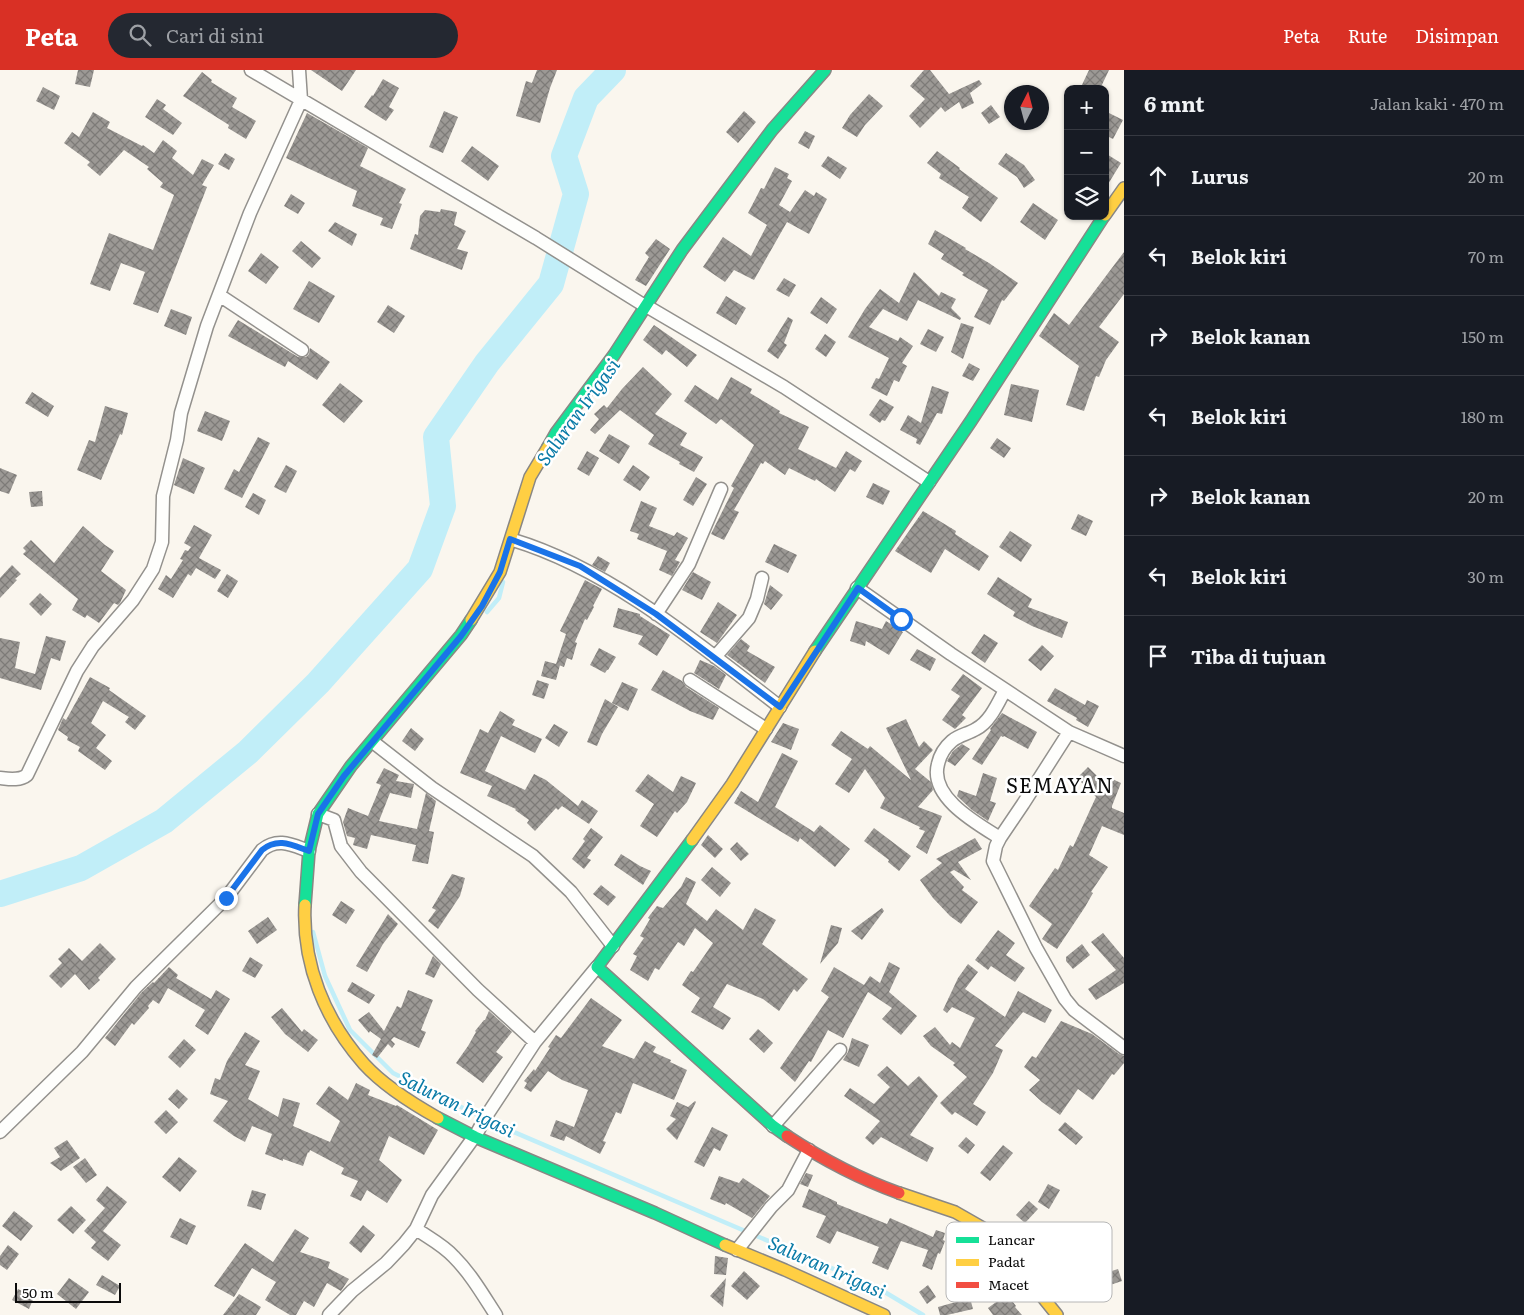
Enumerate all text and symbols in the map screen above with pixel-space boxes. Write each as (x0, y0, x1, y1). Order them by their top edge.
search box (108, 13, 458, 58)
text: Peta (25, 18, 78, 53)
icon: search (126, 21, 154, 49)
text: Cari di sini (166, 21, 264, 49)
text: Peta (1283, 22, 1320, 49)
text: Rute (1348, 22, 1387, 49)
text: Disimpan (1415, 22, 1499, 49)
north arrow (1004, 85, 1049, 130)
map controls (1064, 85, 1109, 220)
button: + (1064, 85, 1109, 130)
text: 6 mnt (1144, 87, 1204, 118)
text: Jalan kaki · 470 m (1370, 91, 1504, 115)
button: − (1064, 130, 1109, 175)
icon: ahead (1144, 162, 1172, 190)
text: Lurus (1191, 162, 1248, 190)
text: 20 m (1468, 164, 1504, 188)
button: layers (1064, 175, 1109, 220)
icon: left (1144, 242, 1172, 270)
text: Belok kiri (1191, 242, 1287, 270)
text: 70 m (1468, 244, 1504, 268)
icon: right (1144, 322, 1172, 350)
text: Belok kanan (1191, 322, 1310, 350)
text: 150 m (1461, 324, 1504, 348)
water label: Saluran Irigasi (529, 352, 626, 471)
icon: left (1144, 402, 1172, 430)
text: Belok kiri (1191, 402, 1287, 430)
text: 180 m (1461, 404, 1504, 428)
icon: right (1144, 482, 1172, 510)
text: Belok kanan (1191, 482, 1310, 510)
text: 20 m (1468, 484, 1504, 508)
icon: left (1144, 562, 1172, 590)
text: Belok kiri (1191, 562, 1287, 590)
text: 30 m (1467, 564, 1504, 588)
route start (890, 608, 913, 631)
icon: arrive (1144, 642, 1172, 670)
text: Tiba di tujuan (1191, 642, 1326, 670)
district label: SEMAYAN (1006, 769, 1114, 799)
route end (215, 887, 238, 910)
water label: Saluran Irigasi (395, 1063, 521, 1144)
legend (946, 1222, 1112, 1302)
water label: Saluran Irigasi (764, 1228, 891, 1305)
text: Lancar (988, 1229, 1035, 1249)
text: Padat (988, 1251, 1026, 1271)
text: Macet (988, 1274, 1029, 1294)
scale bar (15, 1280, 121, 1303)
text: 50 m (22, 1282, 54, 1302)

